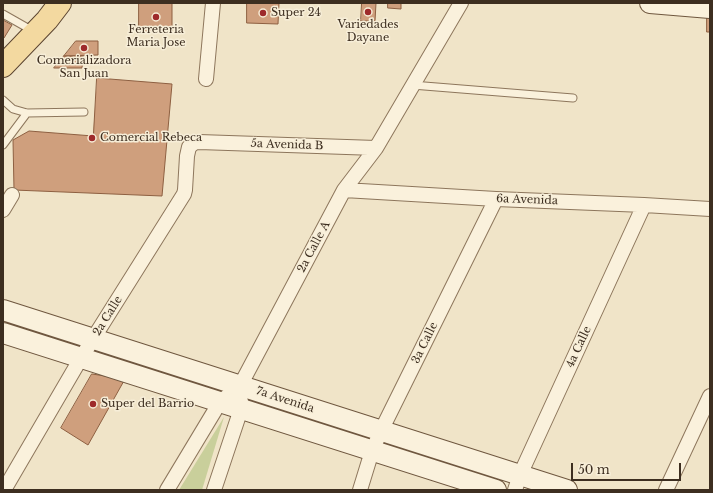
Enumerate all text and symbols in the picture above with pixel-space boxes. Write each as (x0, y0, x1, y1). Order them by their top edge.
place label: Super 24 (271, 6, 321, 20)
marker: Variedades Dayane (363, 7, 373, 17)
marker: Super 24 (258, 8, 268, 18)
marker: Ferreteria Maria Jose (151, 12, 161, 22)
place label: Variedades Dayane (337, 18, 399, 44)
place label: Ferreteria Maria Jose (127, 23, 185, 49)
marker: Comerializadora San Juan (79, 43, 89, 53)
place label: Comerializadora San Juan (37, 54, 131, 80)
place label: Comercial Rebeca (100, 131, 202, 145)
marker: Comercial Rebeca (87, 133, 97, 143)
street label: 5a Avenida B (251, 137, 323, 153)
street label: 6a Avenida (496, 192, 558, 208)
street label: 2a Calle A (295, 219, 333, 275)
street label: 2a Calle (91, 294, 125, 338)
street label: 3a Calle (409, 320, 441, 366)
street label: 4a Calle (564, 324, 594, 370)
street label: 7a Avenida (254, 384, 316, 416)
place label: Super del Barrio (101, 397, 194, 411)
marker: Super del Barrio (88, 399, 98, 409)
scale bar (573, 455, 683, 481)
text: 50 m (578, 462, 610, 477)

